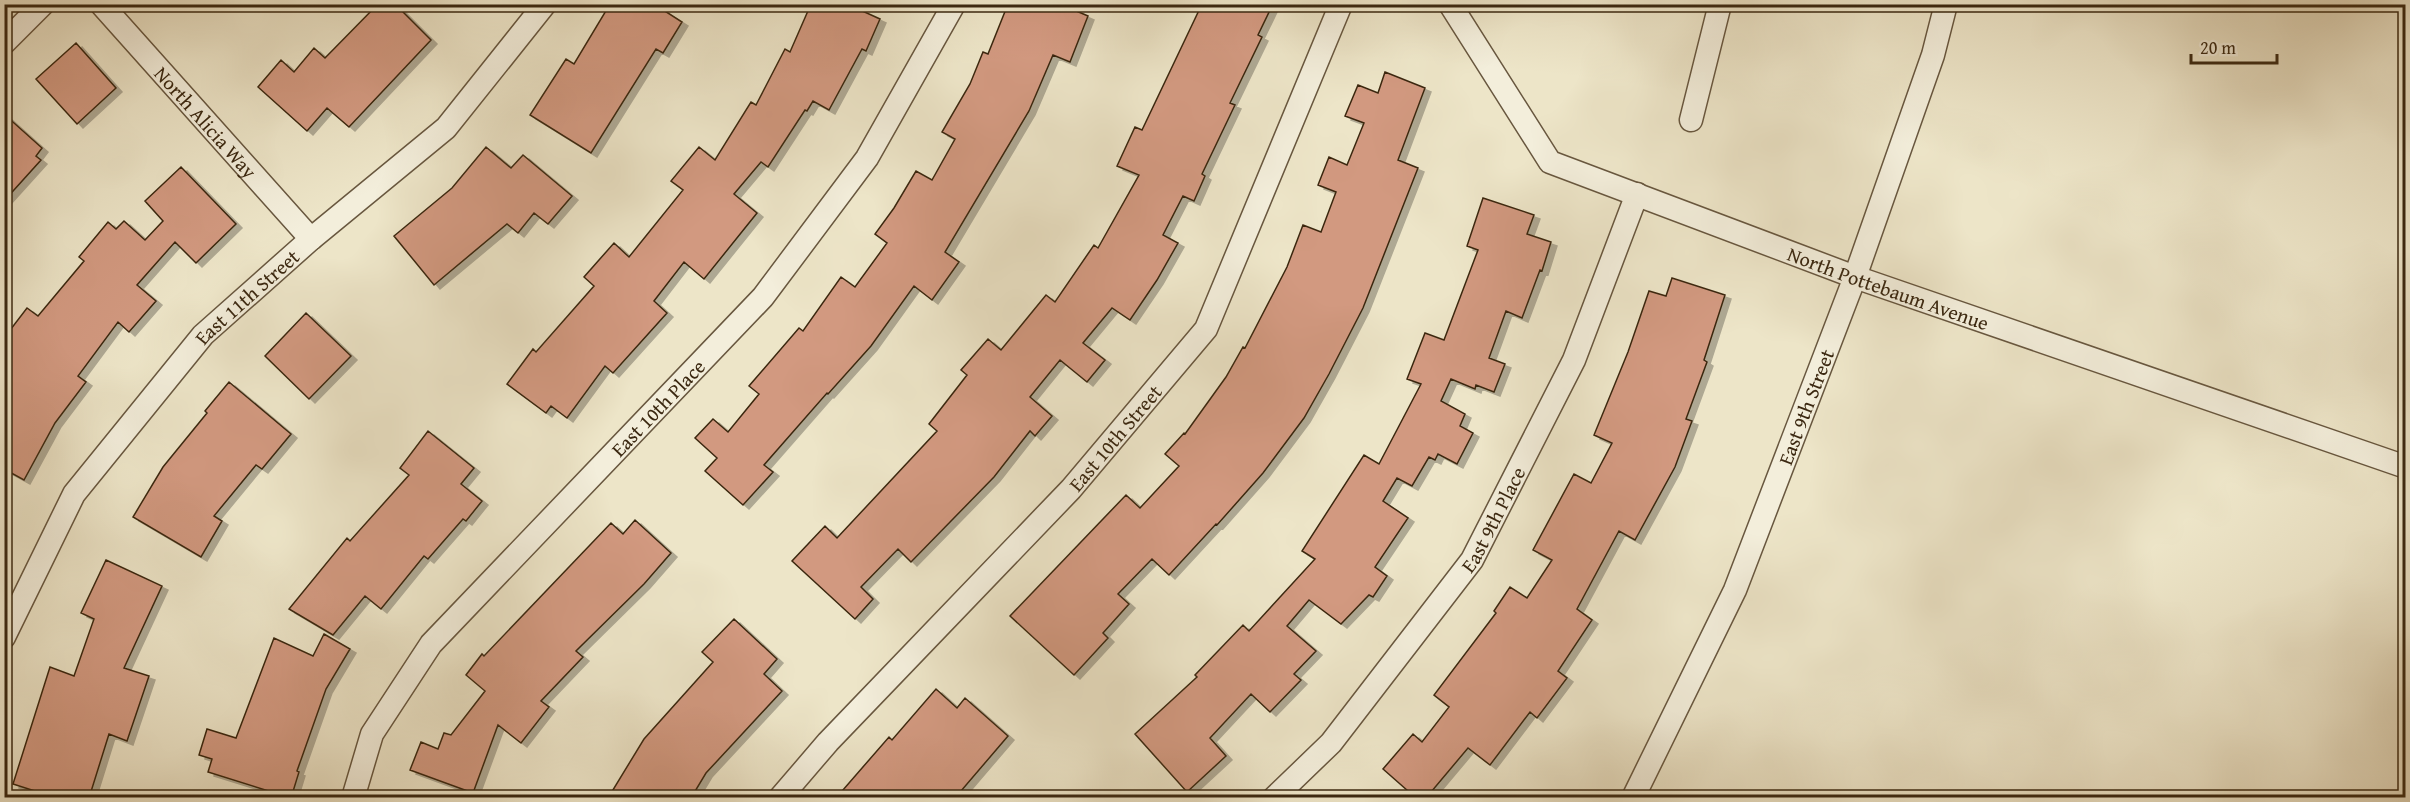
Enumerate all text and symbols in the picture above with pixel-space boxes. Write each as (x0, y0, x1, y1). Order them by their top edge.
scale bar (2191, 27, 2276, 65)
text: 20 m (2200, 34, 2236, 61)
street label: North Alicia Way (148, 59, 264, 184)
street label: North Pottebaum Avenue (1784, 238, 1993, 337)
street label: East 11th Street (187, 242, 305, 350)
street label: East 9th Street (1770, 345, 1841, 469)
street label: East 10th Place (604, 352, 711, 462)
street label: East 10th Street (1061, 378, 1168, 497)
street label: East 9th Place (1453, 461, 1532, 578)

